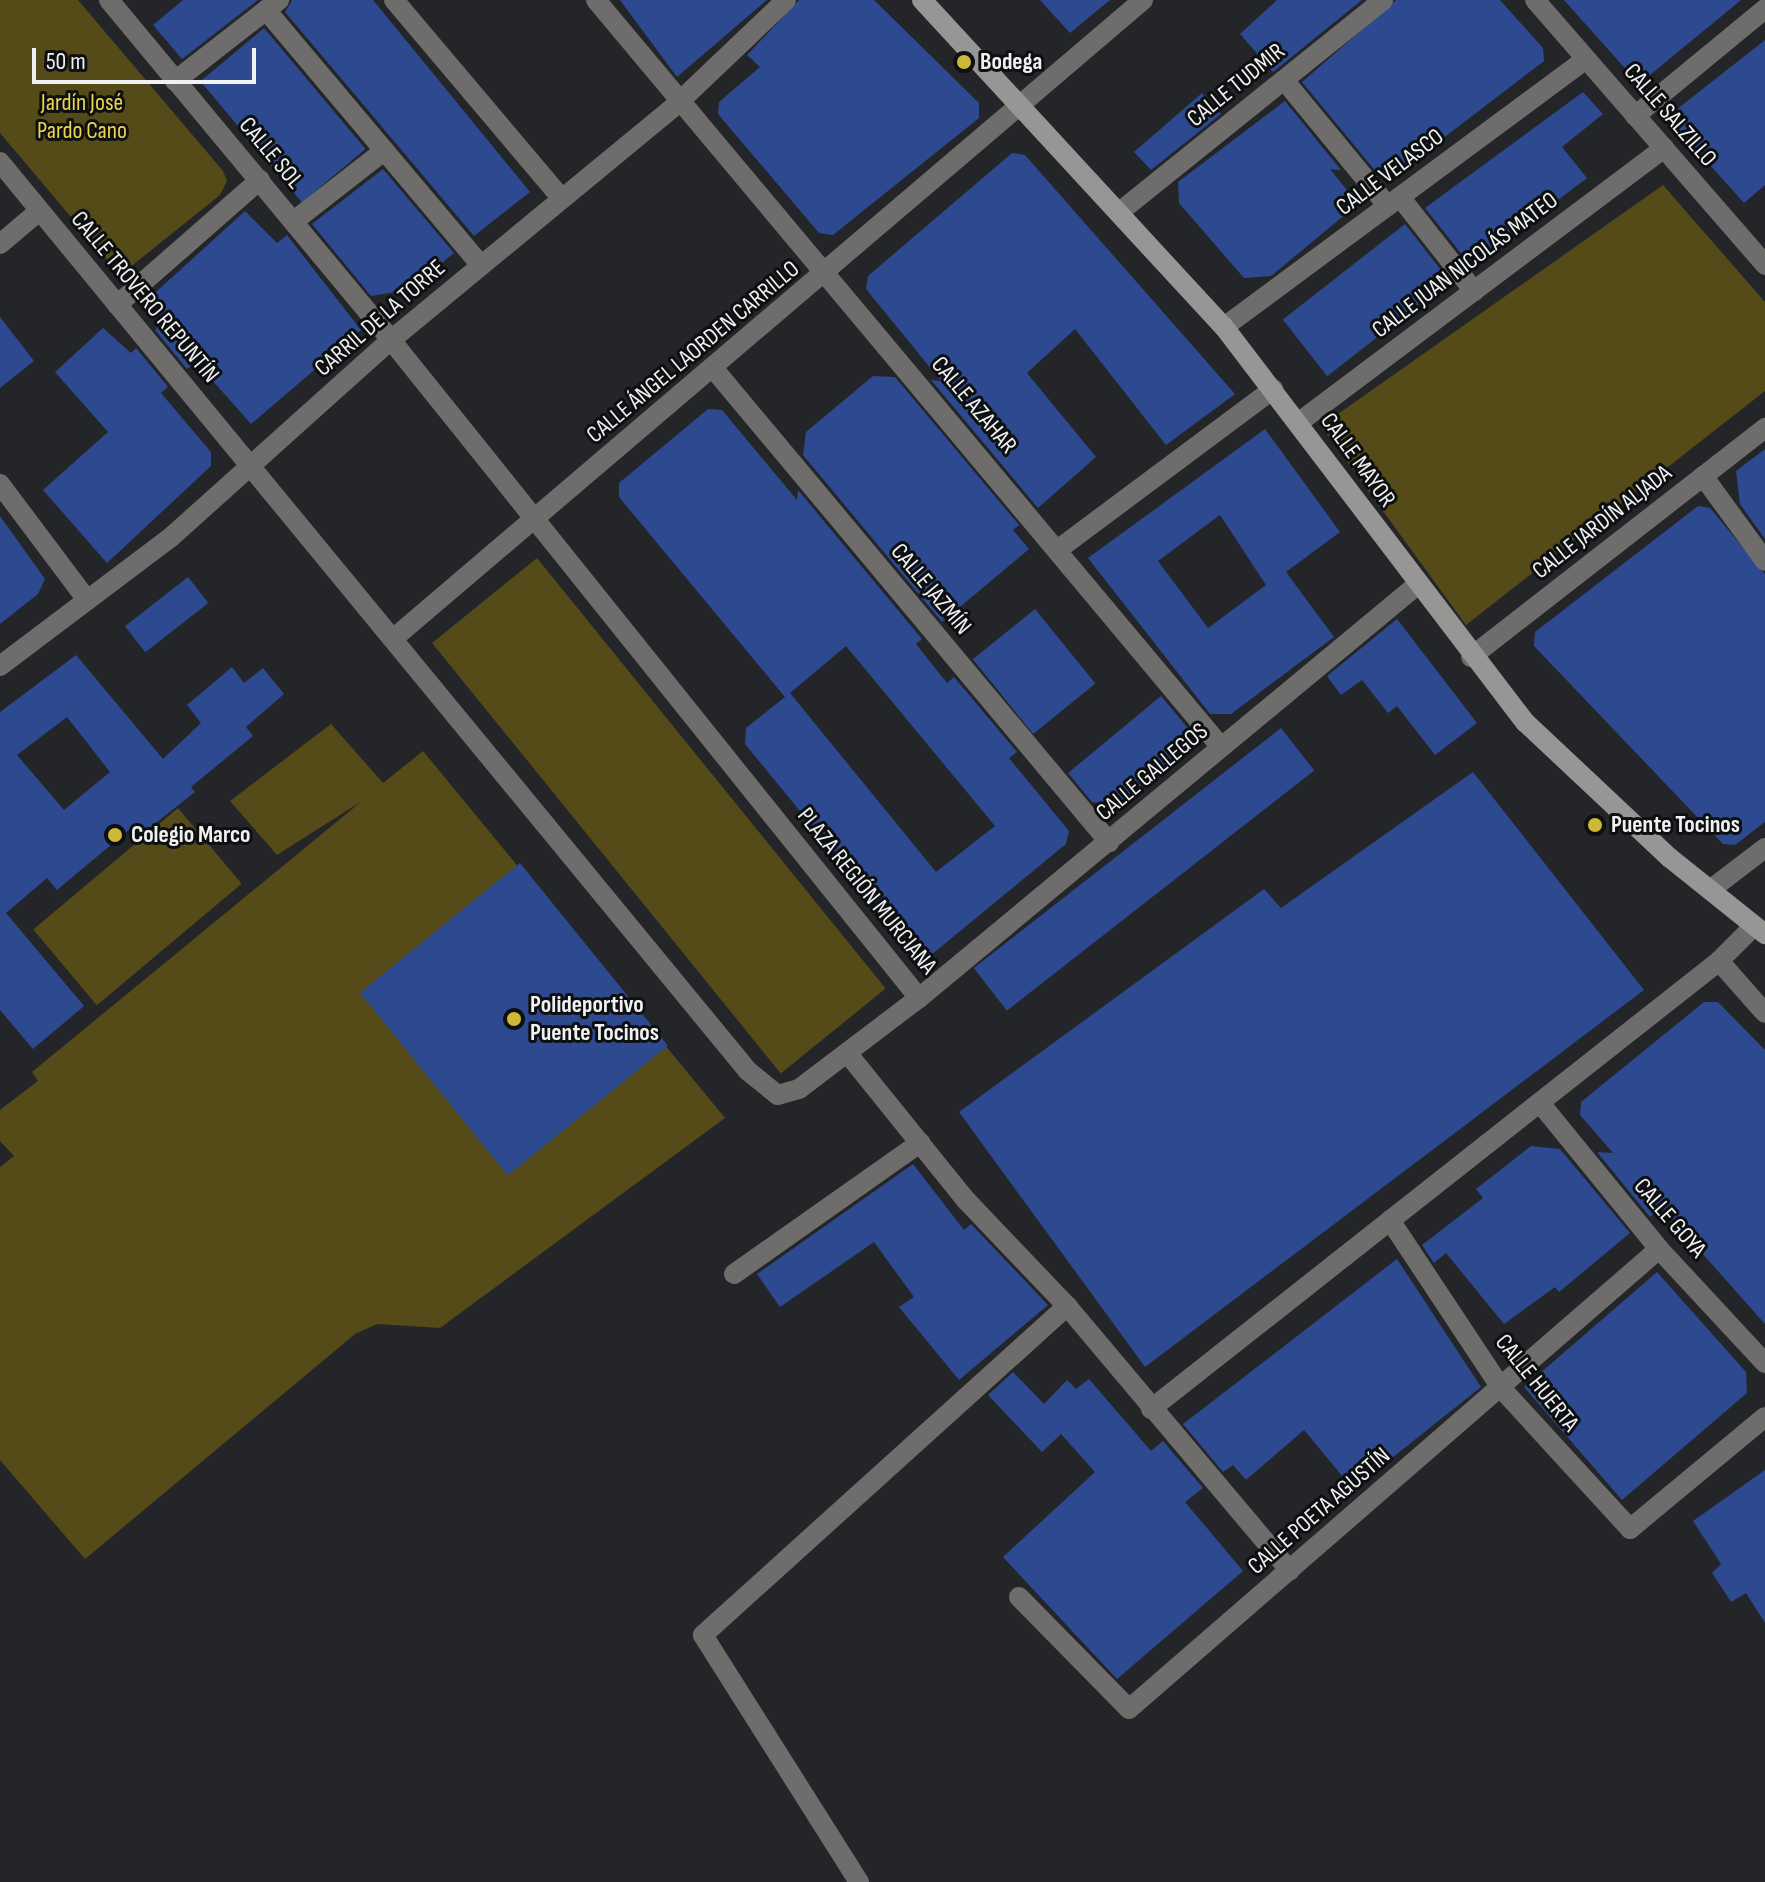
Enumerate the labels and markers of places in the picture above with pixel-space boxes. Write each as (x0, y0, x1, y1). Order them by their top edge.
place label: Bodega (980, 48, 1042, 76)
marker: Bodega (955, 53, 973, 71)
place label: Puente Tocinos (1611, 811, 1740, 839)
marker: Puente Tocinos (1586, 816, 1604, 834)
place label: Colegio Marco (131, 821, 251, 849)
marker: Colegio Marco (106, 826, 124, 844)
place label: Polideportivo Puente Tocinos (530, 991, 659, 1047)
marker: Polideportivo Puente Tocinos (505, 1010, 523, 1028)

